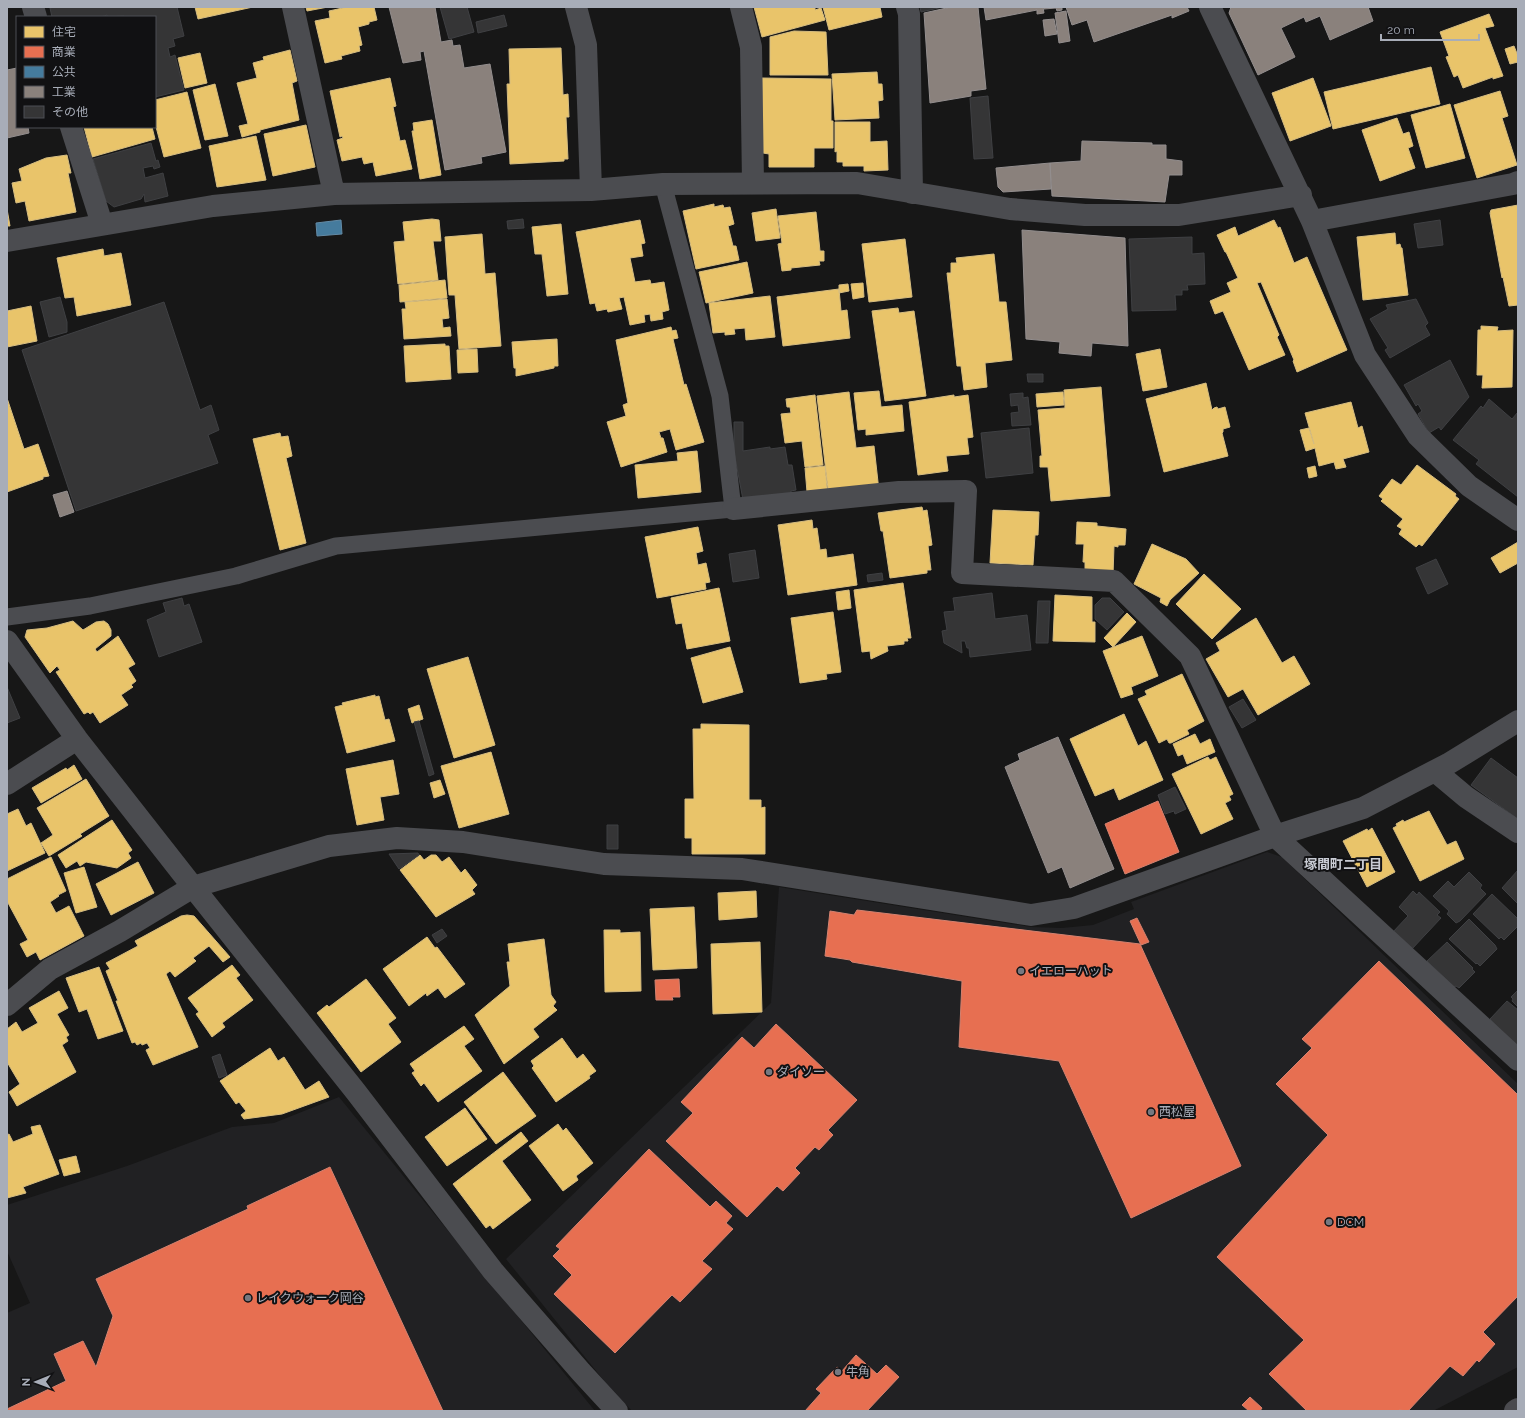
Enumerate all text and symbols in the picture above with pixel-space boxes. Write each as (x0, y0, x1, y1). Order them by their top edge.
legend (16, 16, 156, 128)
scale bar (1381, 16, 1479, 42)
text: 20 m (1387, 23, 1415, 37)
text: 住宅 (52, 25, 76, 39)
text: 商業 (52, 45, 76, 59)
text: 公共 (52, 65, 76, 79)
text: 工業 (52, 85, 76, 99)
text: その他 (52, 105, 88, 119)
district label: 塚間町二丁目 (1304, 857, 1382, 872)
place label: イエローハット (1029, 964, 1113, 978)
marker: イエローハット (1016, 966, 1026, 976)
place label: ダイソー (777, 1065, 825, 1079)
marker: ダイソー (764, 1067, 774, 1077)
place label: 西松屋 (1159, 1105, 1195, 1119)
marker: 西松屋 (1146, 1107, 1156, 1117)
place label: DCM (1337, 1215, 1364, 1229)
marker: DCM (1324, 1217, 1334, 1227)
place label: レイクウォーク岡谷 (256, 1291, 364, 1305)
marker: レイクウォーク岡谷 (243, 1293, 253, 1303)
north arrow (16, 1362, 56, 1402)
place label: 牛角 (846, 1365, 870, 1379)
marker: 牛角 (833, 1367, 843, 1377)
text: N (20, 1378, 33, 1386)

